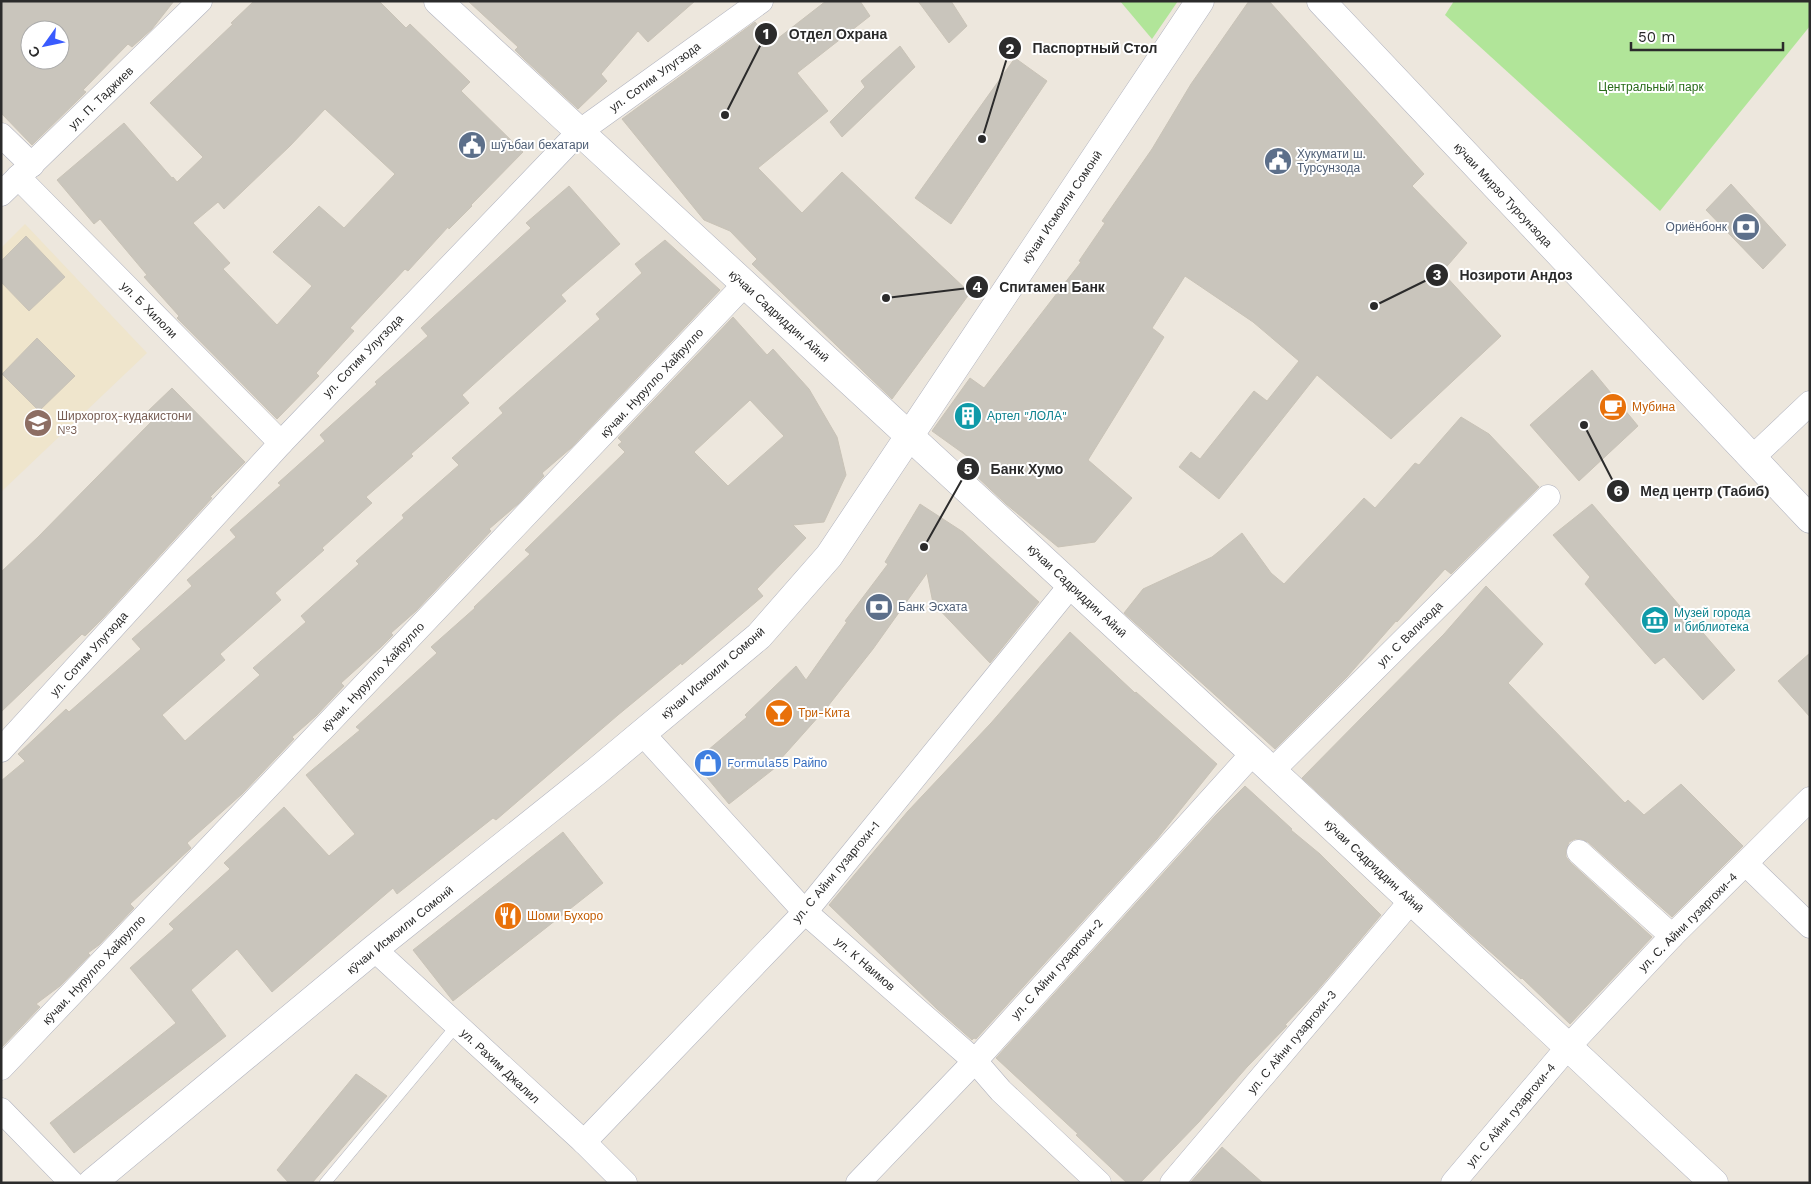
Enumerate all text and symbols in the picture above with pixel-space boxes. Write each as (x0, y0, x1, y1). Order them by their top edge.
callout: Отдел Охрана (754, 19, 897, 48)
north arrow (20, 20, 70, 70)
scale bar (1631, 20, 1784, 52)
text: 1 (763, 25, 769, 43)
text: Отдел Охрана (789, 26, 887, 42)
text: 50 m (1638, 28, 1675, 46)
callout: Паспортный Стол (997, 34, 1167, 63)
street label: ул. Сотим Улугзода (607, 39, 704, 115)
text: 2 (1006, 40, 1015, 58)
text: Паспортный Стол (1033, 40, 1157, 56)
text: С (25, 43, 44, 61)
street label: ул. П. Таджиев (66, 64, 136, 132)
park label: Центральный парк (1598, 80, 1704, 94)
public building icon: шӯъбаи бехатари (457, 130, 487, 160)
place label: шӯъбаи бехатари (491, 138, 589, 152)
street label: кӯчаи Мирзо Турсунзода (1451, 140, 1555, 250)
public building icon: Хукумати ш. Турсунзода (1263, 146, 1293, 176)
place label: Хукумати ш. Турсунзода (1297, 147, 1366, 175)
street label: кӯчаи Исмоили Сомонӣ (1019, 148, 1105, 266)
bank icon: Ориёнбонк (1731, 212, 1761, 242)
place label: Ориёнбонк (1666, 220, 1728, 234)
callout: Нозироти Андоз (1425, 261, 1583, 290)
text: 3 (1433, 266, 1442, 284)
street label: кӯчаи Садриддин Айнӣ (726, 267, 832, 365)
text: Нозироти Андоз (1459, 267, 1573, 283)
callout: Спитамен Банк (964, 273, 1115, 302)
text: 4 (972, 278, 982, 296)
street label: ул. Б Хилоли (118, 279, 180, 341)
text: Спитамен Банк (999, 279, 1106, 295)
street label: ул. Сотим Улугзода (320, 312, 406, 400)
street label: кӯчаи. Нурулло Хайрулло (598, 325, 707, 441)
cafe icon: Мубина (1598, 392, 1628, 422)
place label: Мубина (1632, 400, 1675, 414)
building icon: Артел "ЛОЛА" (953, 401, 983, 431)
school or university icon: Ширхоргоҳ-кудакистони №3 (23, 408, 53, 438)
place label: Ширхоргоҳ-кудакистони №3 (57, 409, 191, 437)
place label: Артел "ЛОЛА" (987, 409, 1067, 423)
callout: Банк Хумо (955, 454, 1073, 483)
text: 5 (964, 460, 973, 478)
text: Банк Хумо (991, 461, 1063, 477)
callout: Мед центр (Табиб) (1605, 476, 1780, 505)
text: 6 (1613, 482, 1623, 500)
text: Мед центр (Табиб) (1640, 483, 1770, 499)
street label: кӯчаи Садриддин Айнӣ (1025, 541, 1129, 641)
bank icon: Банк Эсхата (864, 592, 894, 622)
street label: ул. С Вализода (1374, 598, 1446, 670)
place label: Банк Эсхата (898, 600, 968, 614)
museum icon: Музей города и библиотека (1640, 605, 1670, 635)
place label: Музей города и библиотека (1674, 606, 1751, 634)
street label: ул. Сотим Улугзода (47, 609, 131, 699)
street label: кӯчаи. Нурулло Хайрулло (319, 619, 428, 735)
street label: кӯчаи Исмоили Сомонӣ (658, 624, 768, 722)
bar icon: Три-Кита (764, 698, 794, 728)
place label: Три-Кита (798, 706, 850, 720)
shop icon: Formula55 Райпо (693, 748, 723, 778)
place label: Formula55 Райпо (727, 756, 828, 770)
street label: кӯчаи Садриддин Айнӣ (1322, 816, 1426, 916)
street label: ул. С Айни гузаргохи-1 (790, 819, 882, 925)
street label: ул. С. Айни гузаргохи-4 (1636, 870, 1740, 974)
street label: кӯчаи Исмоили Сомонӣ (344, 883, 456, 977)
restaurant icon: Шоми Бухоро (493, 901, 523, 931)
place label: Шоми Бухоро (527, 909, 604, 923)
street label: кӯчаи. Нурулло Хайрулло (40, 912, 149, 1028)
street label: ул. С Айни гузаргохи-2 (1008, 916, 1106, 1022)
street label: ул. К Наимов (832, 934, 898, 994)
street label: ул. С Айни гузаргохи-3 (1245, 988, 1339, 1096)
street label: ул. Рахим Джалил (458, 1026, 542, 1106)
street label: ул. С Айни гузаргохи-4 (1464, 1060, 1558, 1170)

